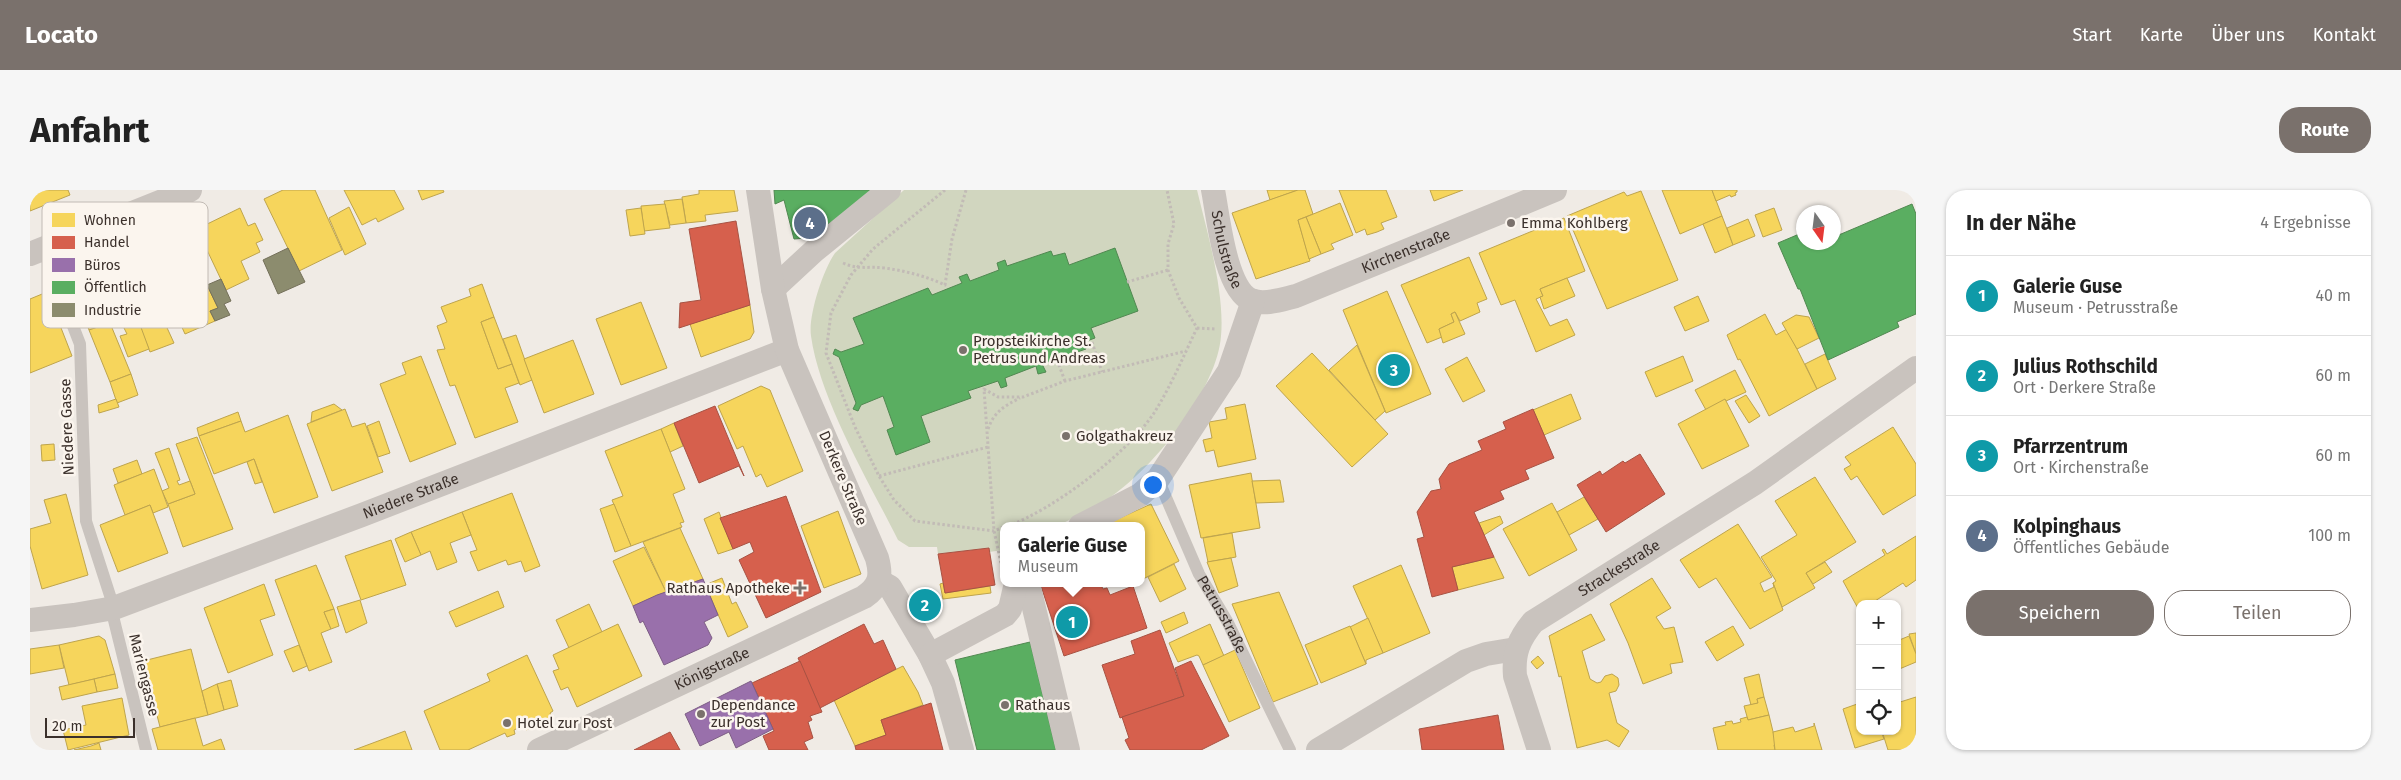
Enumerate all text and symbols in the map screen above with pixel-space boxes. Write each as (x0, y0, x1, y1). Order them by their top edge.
text: Locato (25, 21, 98, 49)
text: Start (2072, 24, 2112, 46)
text: Karte (2140, 24, 2183, 46)
text: Über uns (2211, 24, 2285, 46)
text: Kontakt (2313, 24, 2376, 46)
button: Route (2279, 107, 2371, 153)
text: Anfahrt (30, 109, 149, 151)
legend (42, 202, 208, 328)
pin: 4 (794, 204, 826, 242)
north arrow (1796, 205, 1841, 250)
street label: Schulstraße (1208, 209, 1246, 292)
text: In der Nähe (1966, 210, 2076, 236)
text: Wohnen (84, 212, 136, 229)
text: 4 Ergebnisse (2260, 213, 2351, 232)
place label: Emma Kohlberg (1521, 214, 1628, 232)
marker: Emma Kohlberg (1505, 217, 1517, 229)
street label: Kirchenstraße (1359, 225, 1453, 277)
text: Handel (84, 234, 129, 251)
text: Büros (84, 257, 121, 274)
text: Galerie Guse (2013, 275, 2122, 298)
text: Öffentlich (84, 278, 147, 296)
text: 1 (1978, 286, 1986, 305)
text: 40 m (2316, 286, 2351, 305)
text: Museum · Petrusstraße (2013, 298, 2178, 317)
text: Industrie (84, 302, 141, 319)
place label: Propsteikirche St. Petrus und Andreas (973, 332, 1106, 367)
marker: Propsteikirche St. Petrus und Andreas (957, 344, 969, 356)
pin: 3 (1378, 351, 1410, 389)
text: Julius Rothschild (2013, 355, 2158, 378)
text: 2 (1978, 366, 1986, 385)
text: 60 m (2316, 366, 2351, 385)
street label: Niedere Gasse (56, 378, 78, 476)
text: Ort · Derkere Straße (2013, 378, 2156, 397)
place label: Golgathakreuz (1076, 427, 1174, 445)
street label: Derkere Straße (815, 428, 871, 528)
marker: Golgathakreuz (1060, 430, 1072, 442)
text: Pfarrzentrum (2013, 435, 2128, 458)
text: 3 (1978, 446, 1986, 465)
text: 60 m (2316, 446, 2351, 465)
text: Ort · Kirchenstraße (2013, 458, 2149, 477)
street label: Niedere Straße (360, 469, 461, 523)
your location (1140, 472, 1166, 498)
text: Kolpinghaus (2013, 515, 2121, 538)
popup (1000, 522, 1145, 587)
text: 4 (1977, 526, 1987, 545)
text: 100 m (2308, 526, 2351, 545)
text: Galerie Guse (1018, 534, 1127, 557)
street label: Strackestraße (1575, 536, 1663, 600)
text: Öffentliches Gebäude (2013, 538, 2169, 557)
text: Museum (1018, 557, 1079, 576)
street label: Petrusstraße (1193, 572, 1250, 656)
place label: Rathaus Apotheke (666, 579, 790, 597)
marker: Rathaus Apotheke (794, 582, 806, 594)
pin: 2 (909, 586, 941, 624)
button: Speichern (1966, 590, 2154, 636)
button: Teilen (2164, 590, 2351, 636)
map controls (1856, 600, 1901, 735)
button: + (1856, 600, 1901, 645)
pin: 1 (1056, 603, 1088, 641)
street label: Mariengasse (125, 632, 163, 718)
street label: Königstraße (671, 643, 752, 694)
button: − (1856, 645, 1901, 690)
button: locate (1856, 690, 1901, 735)
place label: Dependance zur Post (711, 696, 796, 731)
place label: Rathaus (1015, 696, 1070, 714)
marker: Rathaus (999, 699, 1011, 711)
marker: Dependance zur Post (695, 708, 707, 720)
place label: Hotel zur Post (517, 714, 613, 732)
scale bar (45, 715, 135, 738)
marker: Hotel zur Post (501, 717, 513, 729)
text: 20 m (52, 718, 82, 735)

